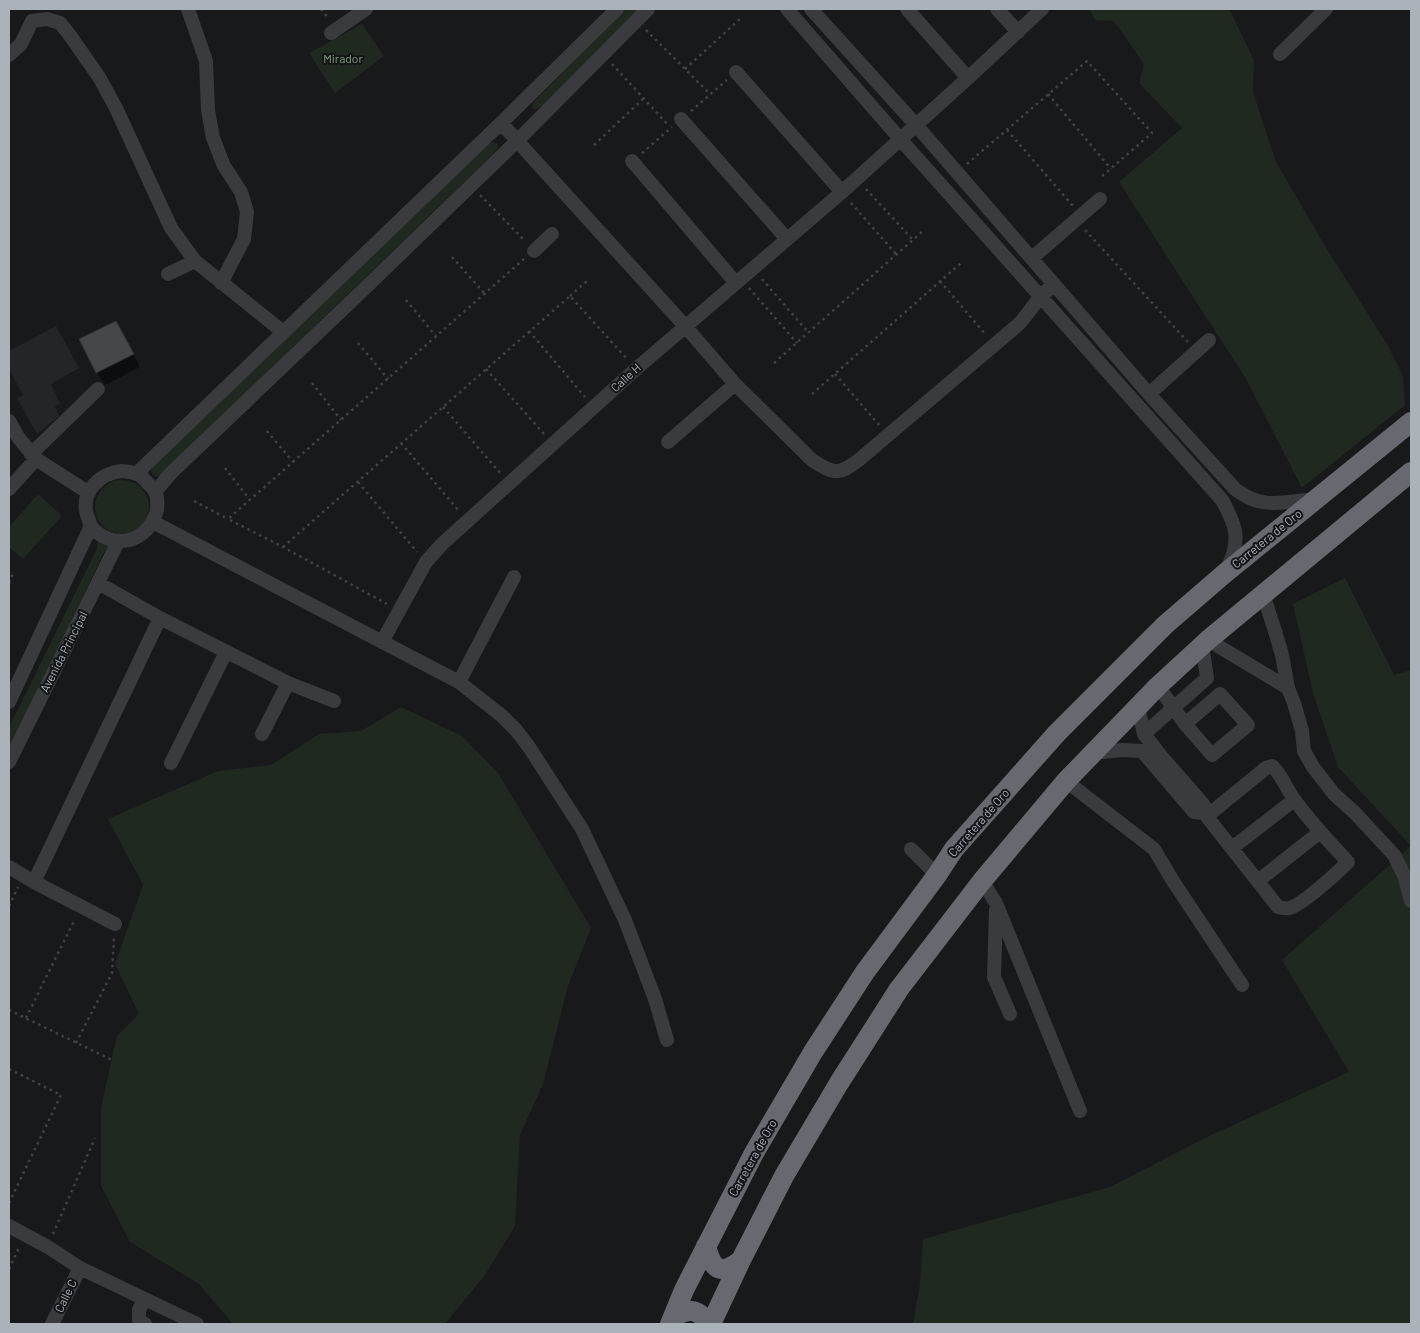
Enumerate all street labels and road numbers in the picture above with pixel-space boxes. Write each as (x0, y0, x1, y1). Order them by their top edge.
street label: Calle H (607, 360, 643, 394)
street label: Carretera de Oro (1229, 506, 1304, 571)
street label: Avenida Principal (37, 609, 90, 694)
street label: Carretera de Oro (945, 786, 1012, 859)
street label: Carretera de Oro (725, 1117, 779, 1198)
street label: Calle C (51, 1277, 79, 1314)

